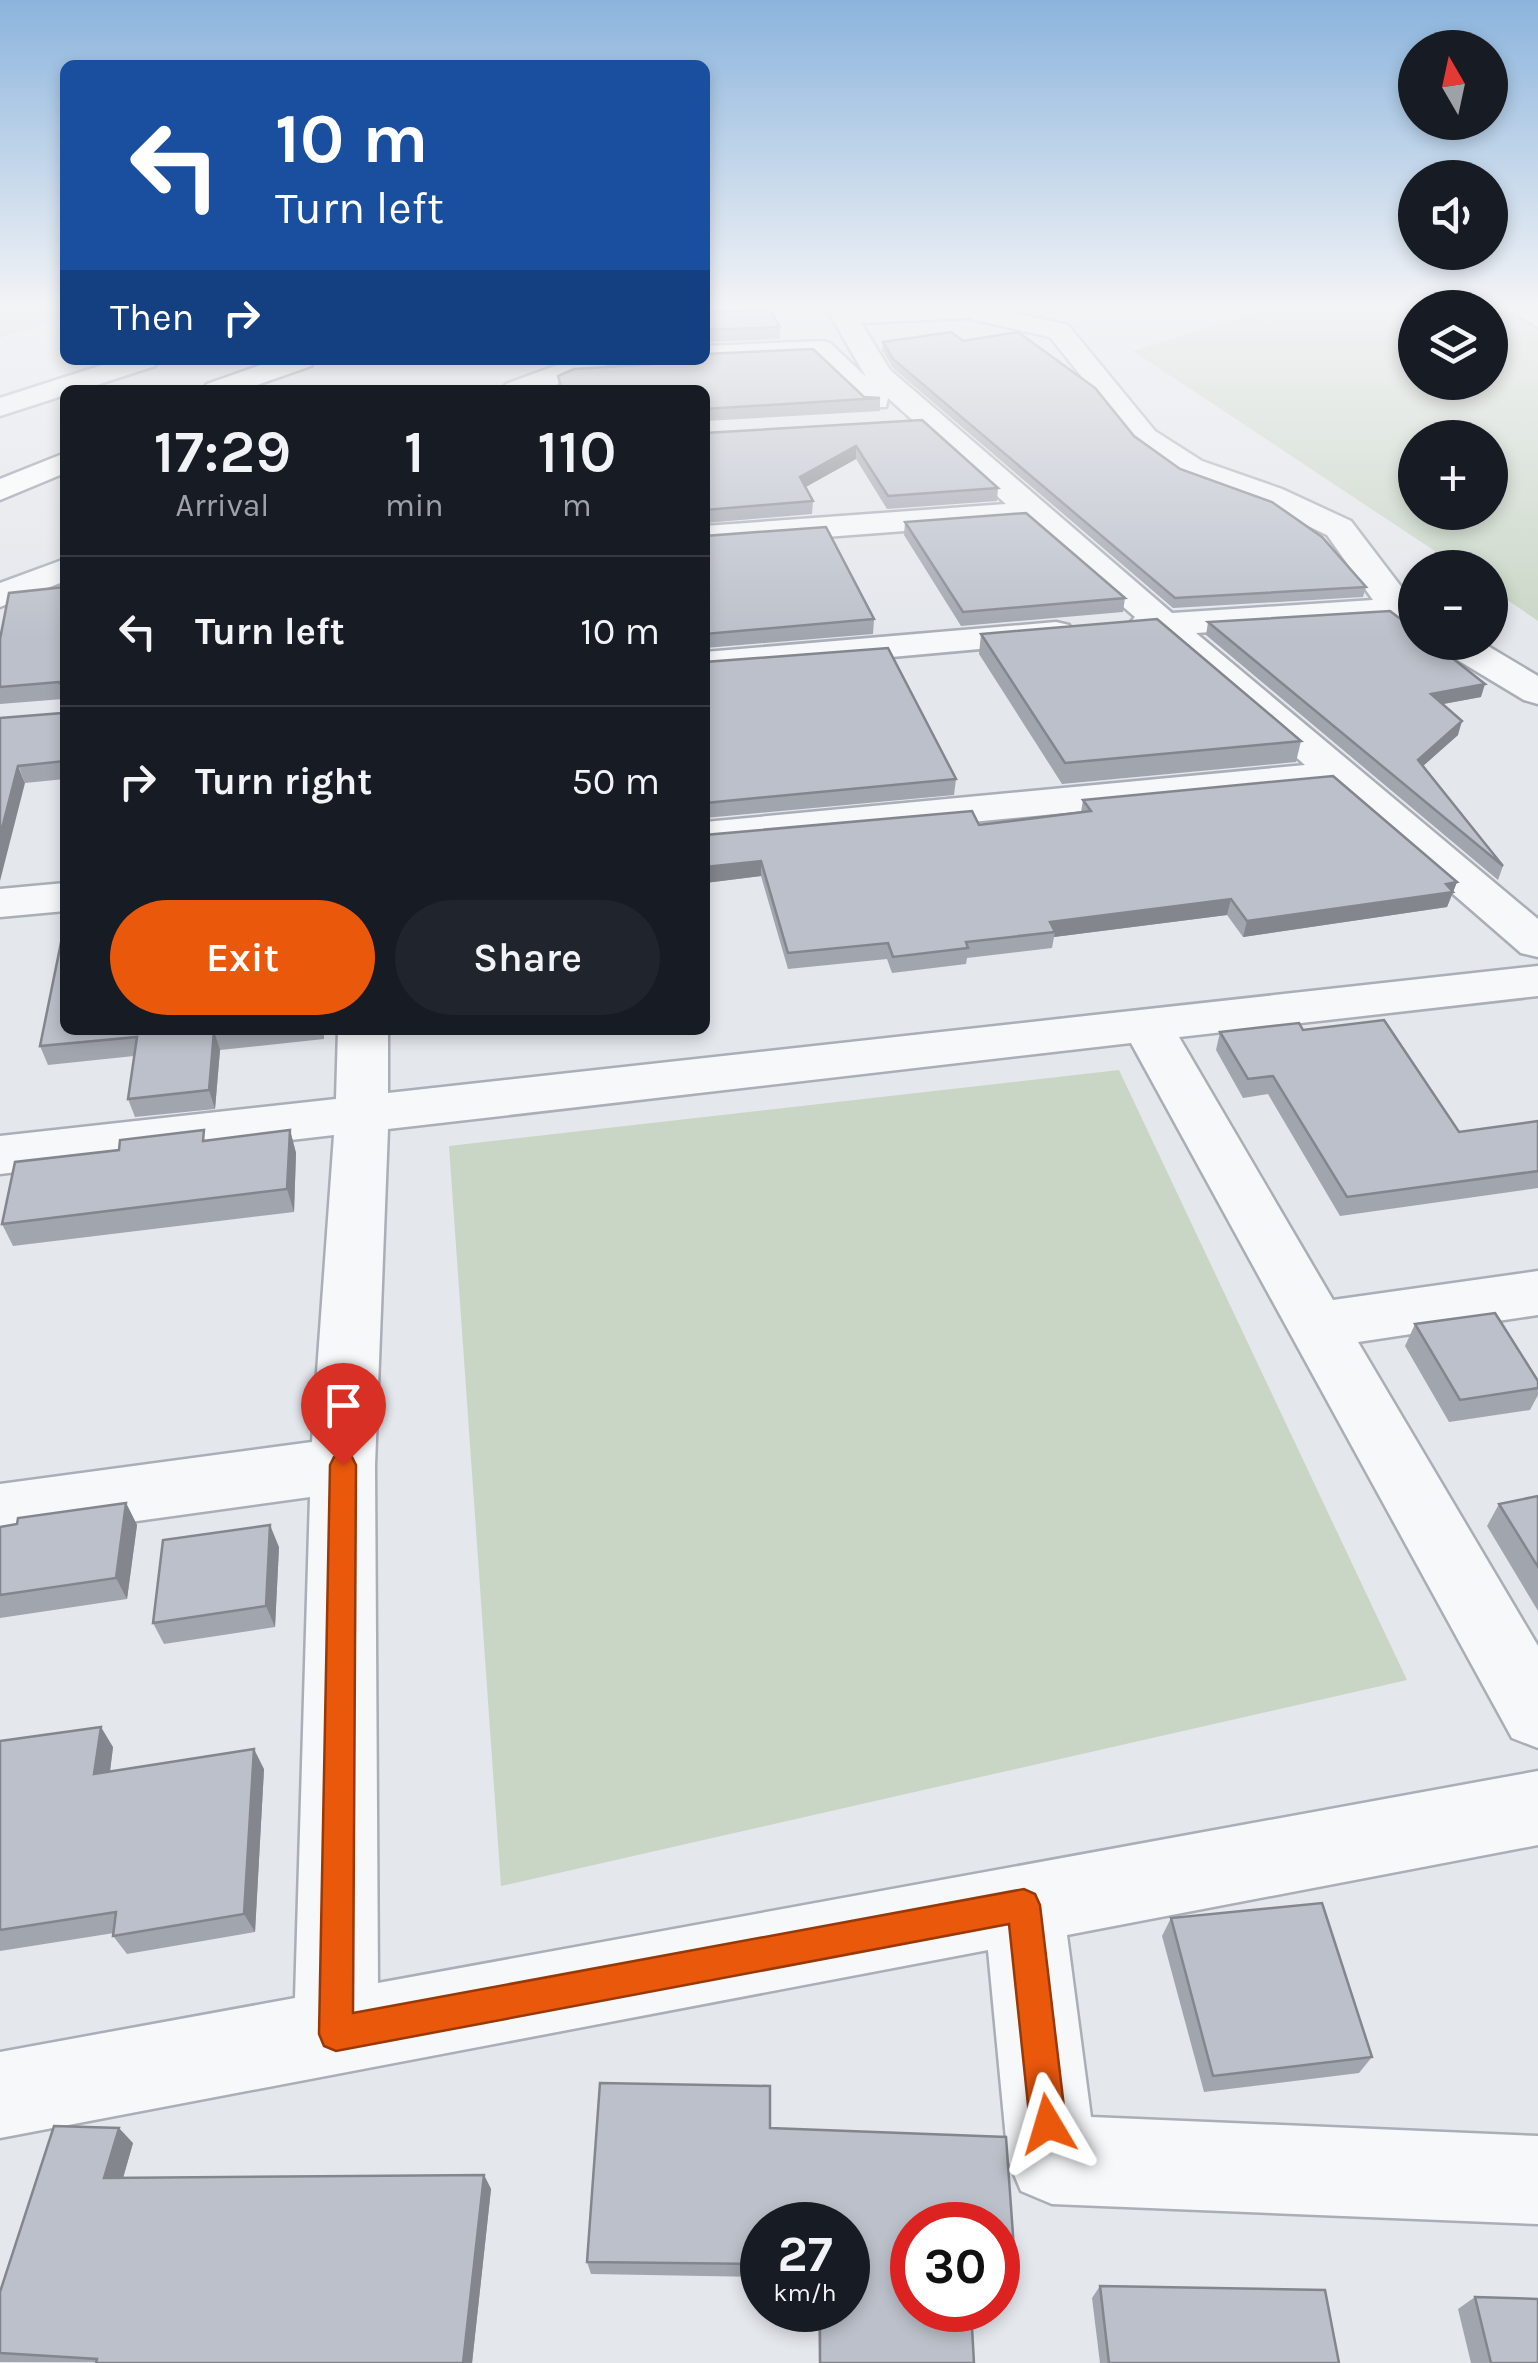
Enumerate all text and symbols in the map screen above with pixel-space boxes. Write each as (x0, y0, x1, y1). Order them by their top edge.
north arrow (1398, 30, 1508, 140)
map controls (1398, 30, 1508, 660)
text: 10 m (275, 98, 428, 180)
icon: left (110, 100, 240, 230)
button: sound (1398, 160, 1508, 270)
text: Turn left (275, 182, 444, 234)
icon: right (214, 290, 269, 345)
button: layers (1398, 290, 1508, 400)
text: Then (110, 295, 194, 340)
text: 17:29 (154, 417, 291, 487)
text: 1 (404, 417, 425, 487)
text: 110 (537, 417, 616, 487)
button: + (1398, 420, 1508, 530)
text: Arrival (176, 487, 269, 524)
text: min (385, 487, 444, 524)
text: m (562, 487, 592, 524)
button: − (1398, 550, 1508, 660)
icon: left (110, 604, 165, 659)
text: Turn left (195, 609, 345, 654)
text: 10 m (580, 609, 660, 654)
icon: right (110, 754, 165, 809)
text: Turn right (195, 759, 372, 804)
text: 50 m (571, 759, 660, 804)
button: Exit (110, 900, 375, 1015)
button: Share (395, 900, 660, 1015)
pin (301, 1363, 386, 1466)
icon: arrive (316, 1378, 371, 1433)
position arrow (996, 2072, 1100, 2176)
speed limit sign: 30 (890, 2202, 1020, 2332)
text: 27 (777, 2225, 833, 2284)
text: km/h (773, 2278, 837, 2307)

